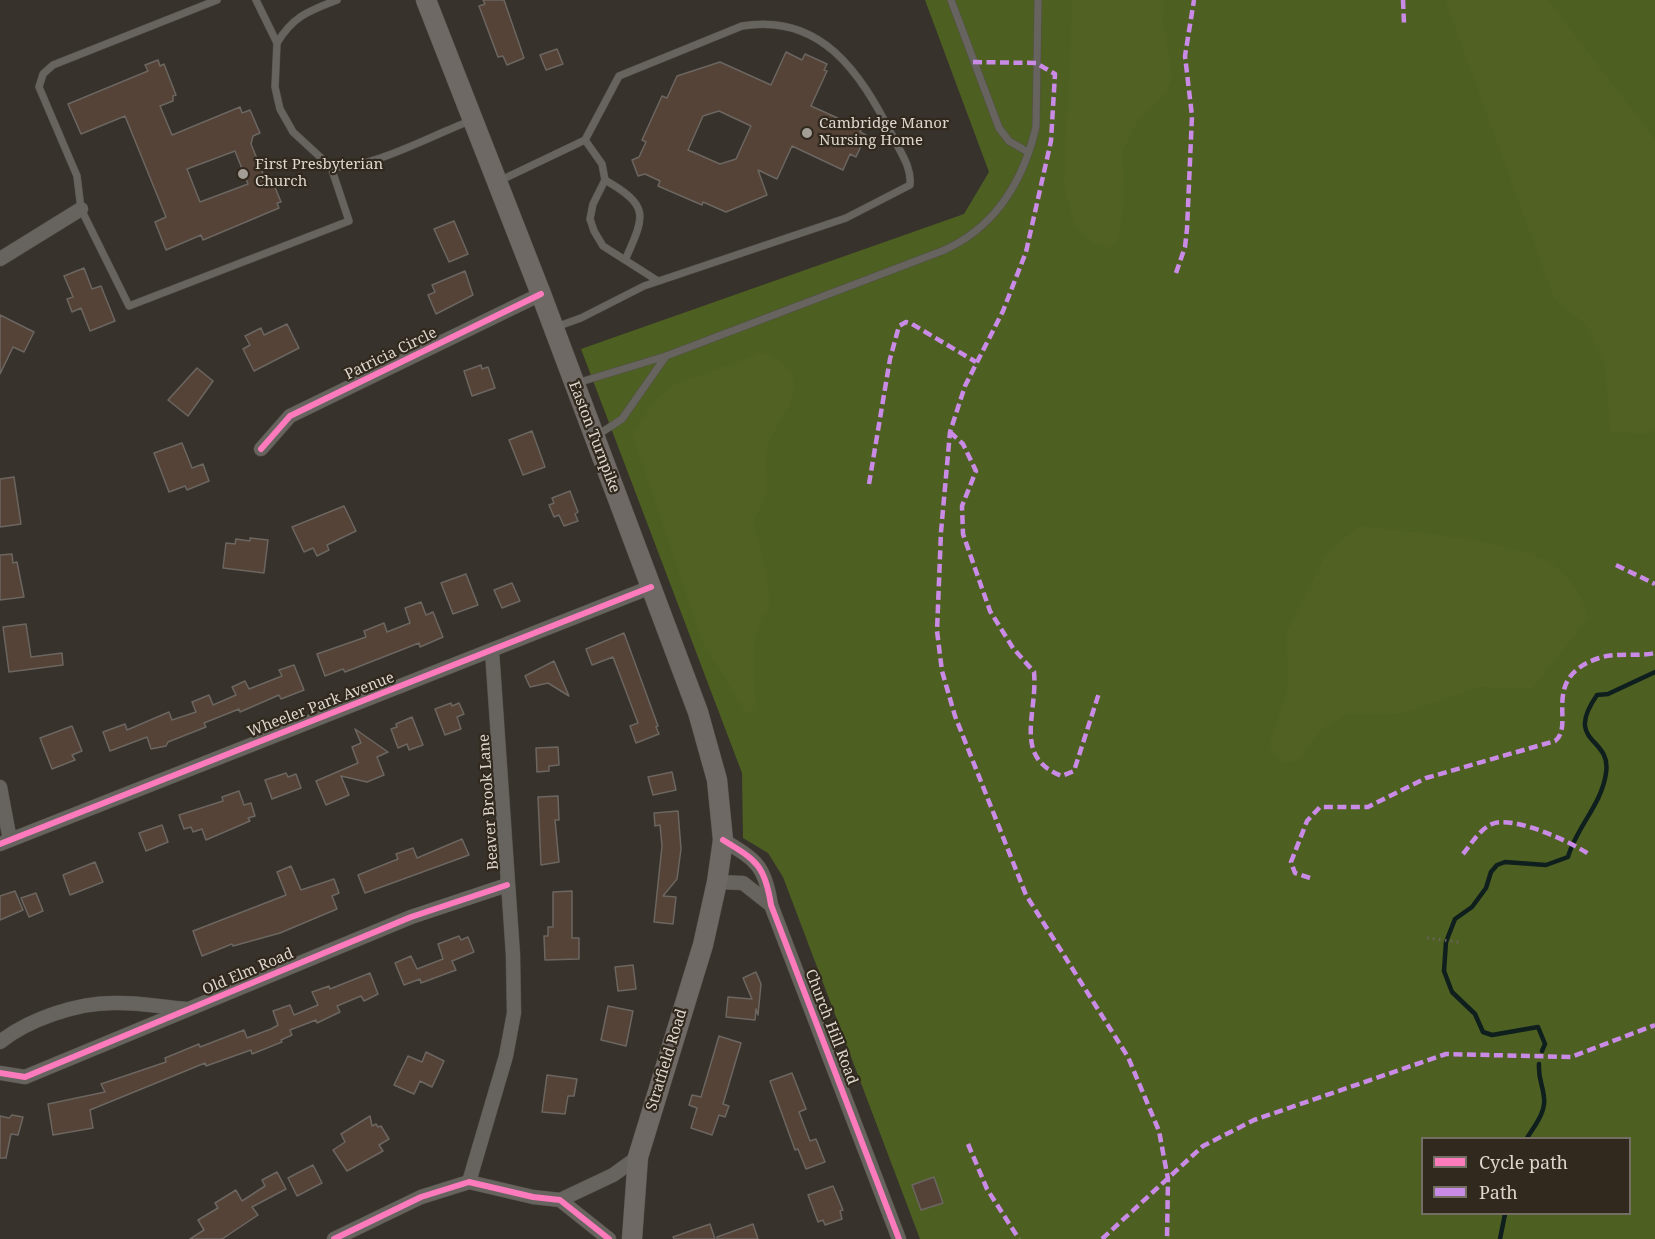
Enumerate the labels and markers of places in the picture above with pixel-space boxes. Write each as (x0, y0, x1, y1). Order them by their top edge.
place label: Cambridge Manor Nursing Home (819, 115, 949, 150)
marker: Cambridge Manor Nursing Home (800, 126, 814, 140)
place label: First Presbyterian Church (255, 156, 383, 191)
marker: First Presbyterian Church (236, 167, 250, 181)

